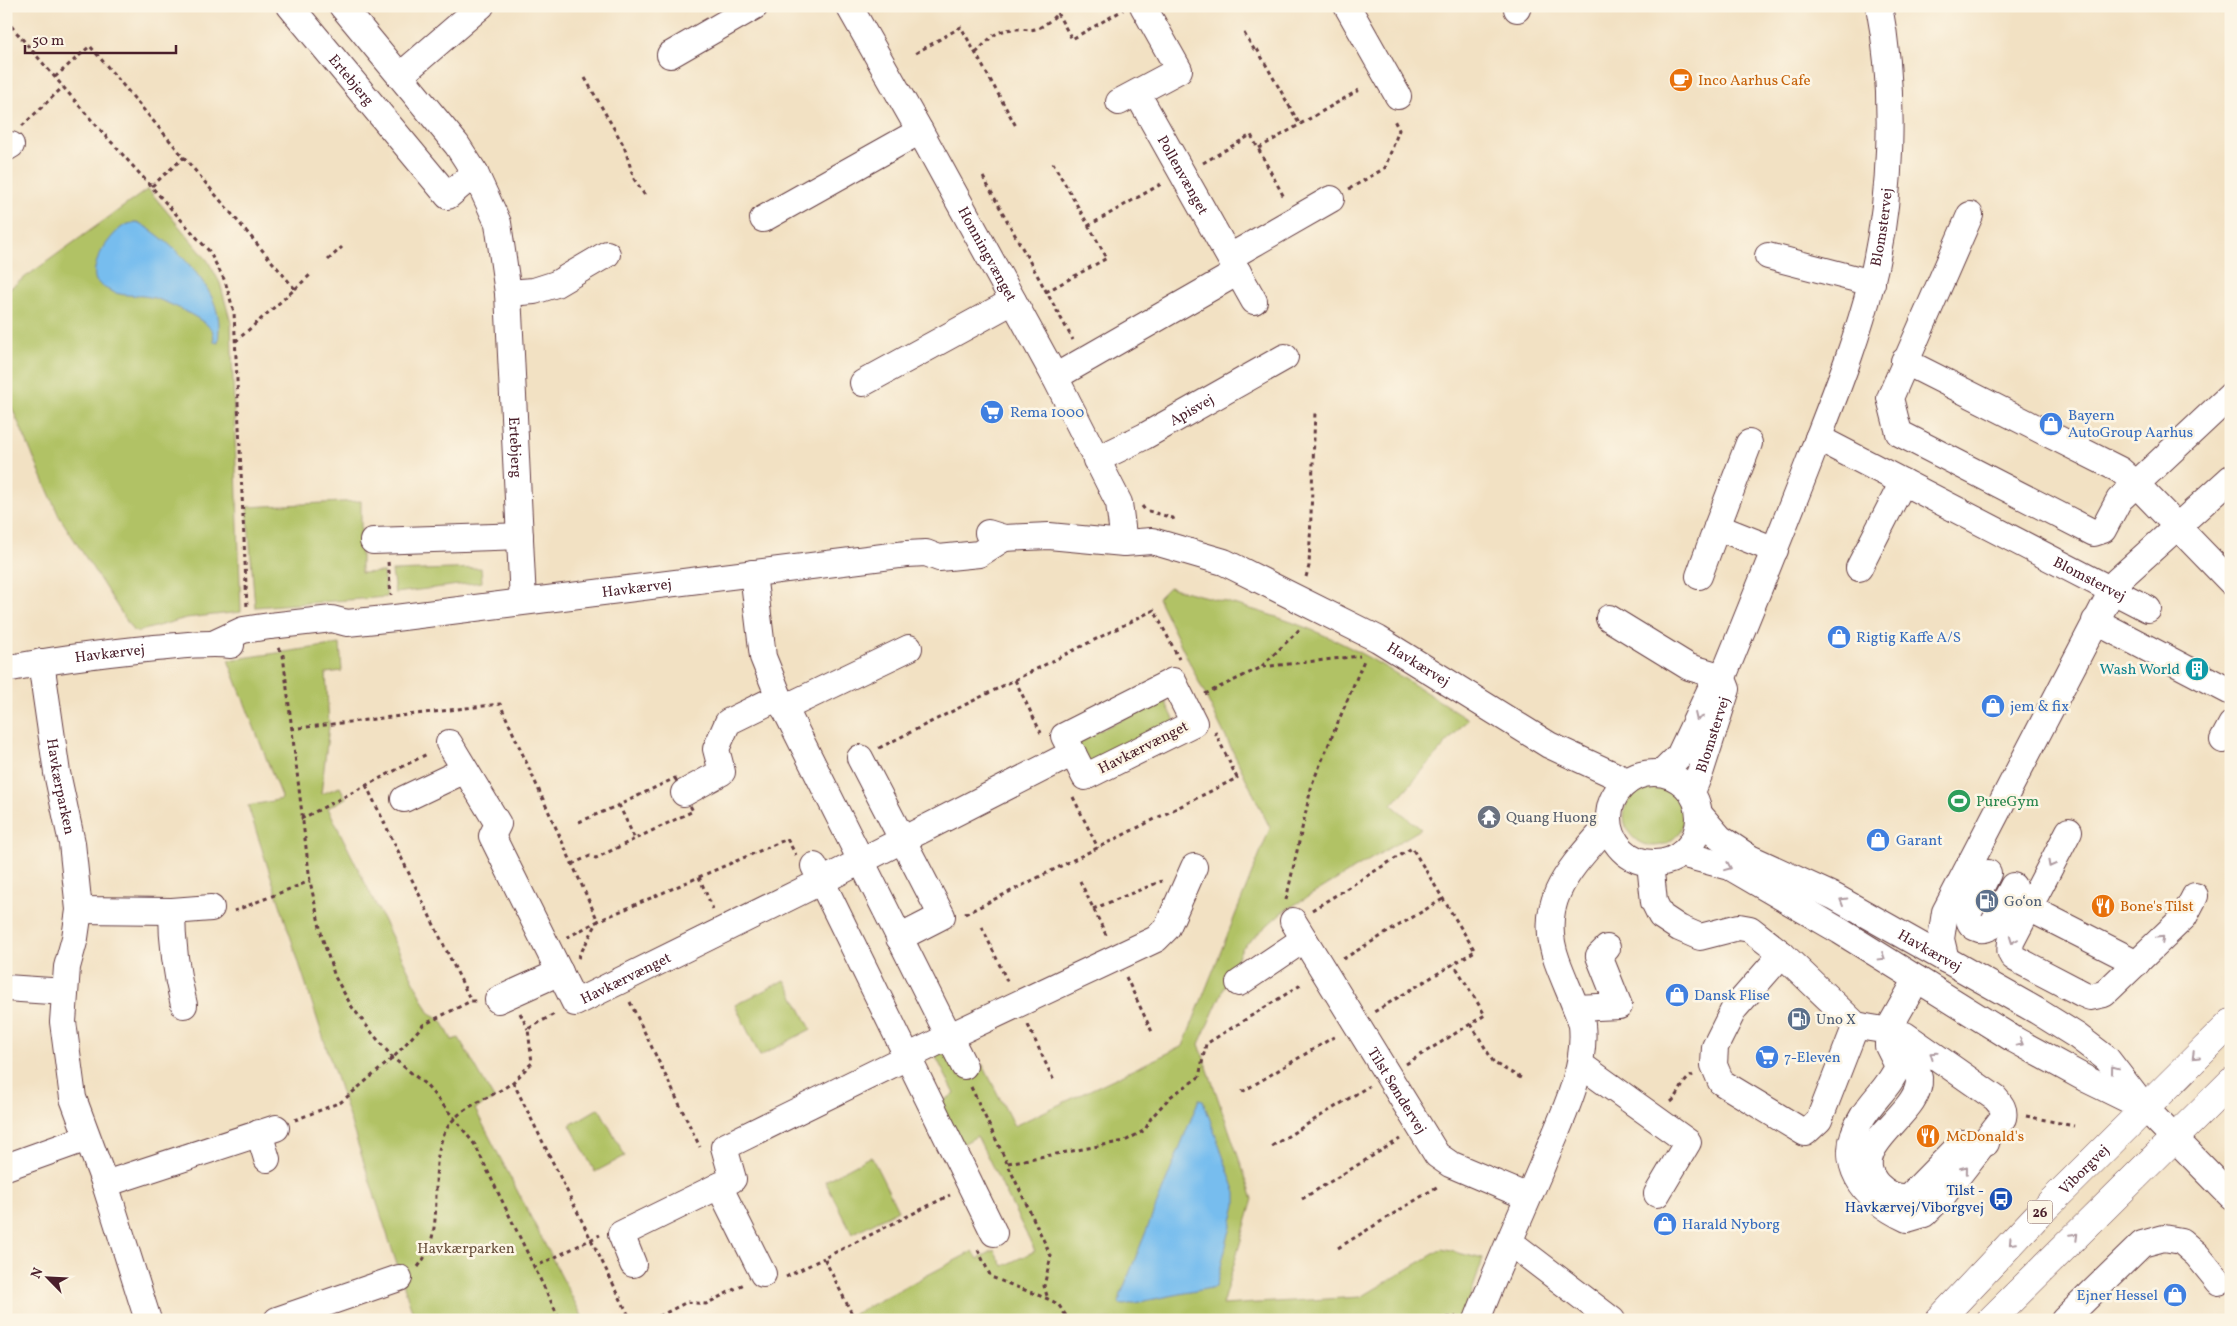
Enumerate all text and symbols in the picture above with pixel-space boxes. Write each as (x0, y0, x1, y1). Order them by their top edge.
scale bar (25, 22, 176, 54)
text: 50 m (32, 31, 64, 52)
street label: Ertebjerg (323, 51, 378, 111)
cafe icon: Inco Aarhus Cafe (1668, 67, 1694, 93)
place label: Inco Aarhus Cafe (1698, 71, 1811, 92)
street label: Pollenvænget (1151, 132, 1213, 219)
street label: Blomstervej (1866, 187, 1899, 269)
street label: Honningvænget (951, 203, 1021, 306)
street label: Apisvej (1166, 390, 1219, 432)
supermarket icon: Rema 1000 (979, 399, 1005, 425)
place label: Rema 1000 (1010, 403, 1084, 424)
place label: Bayern AutoGroup Aarhus (2068, 406, 2193, 444)
shop icon: Bayern AutoGroup Aarhus (2038, 411, 2064, 437)
street label: Ertebjerg (502, 416, 526, 479)
street label: Blomstervej (2049, 553, 2129, 608)
street label: Havkærvej (601, 574, 673, 604)
shop icon: Rigtig Kaffe A/S (1826, 624, 1852, 650)
place label: Rigtig Kaffe A/S (1856, 628, 1961, 649)
street label: Havkærvej (1382, 638, 1453, 693)
street label: Havkærvej (74, 640, 146, 669)
building icon: Wash World (2184, 656, 2210, 682)
place label: Wash World (2100, 660, 2180, 681)
shop icon: jem & fix (1980, 693, 2006, 719)
street label: Blomstervej (1692, 694, 1736, 776)
place label: jem & fix (2010, 697, 2069, 718)
one-way arrow (1693, 712, 1704, 721)
street label: Havkærvænget (1095, 717, 1192, 780)
street label: Havkærparken (40, 737, 79, 837)
sports icon: PureGym (1946, 788, 1972, 814)
place label: PureGym (1976, 792, 2039, 813)
temple icon: Quang Huong (1476, 804, 1502, 830)
place label: Quang Huong (1506, 808, 1597, 829)
shop icon: Garant (1865, 827, 1891, 853)
place label: Garant (1896, 831, 1942, 852)
one-way arrow (2048, 859, 2058, 868)
one-way arrow (1723, 861, 1732, 872)
fuel station icon: Go‘on (1974, 888, 2000, 914)
place label: Go‘on (2004, 892, 2042, 913)
restaurant icon: Bone's Tilst (2090, 893, 2116, 919)
one-way arrow (1839, 897, 1848, 907)
place label: Bone's Tilst (2120, 897, 2194, 918)
street label: Havkærvej (1893, 925, 1965, 978)
one-way arrow (2009, 935, 2019, 944)
one-way arrow (2155, 936, 2164, 945)
street label: Havkærvænget (577, 948, 675, 1011)
one-way arrow (1876, 951, 1885, 960)
shop icon: Dansk Flise (1664, 982, 1690, 1008)
place label: Dansk Flise (1694, 986, 1770, 1007)
fuel station icon: Uno X (1786, 1006, 1812, 1032)
place label: Uno X (1816, 1010, 1856, 1031)
one-way arrow (2014, 1036, 2023, 1046)
street label: Tilst Søndervej (1361, 1044, 1431, 1139)
supermarket icon: 7-Eleven (1754, 1044, 1780, 1070)
place label: 7-Eleven (1784, 1048, 1841, 1069)
one-way arrow (2192, 1050, 2201, 1059)
one-way arrow (1929, 1052, 1939, 1061)
one-way arrow (2112, 1066, 2120, 1075)
restaurant icon: McDonald's (1915, 1123, 1941, 1149)
place label: McDonald's (1946, 1127, 2024, 1148)
street label: Viborgvej (2055, 1141, 2115, 1200)
one-way arrow (1959, 1165, 1968, 1174)
place label: Tilst - Havkærvej/Viborgvej (1845, 1181, 1984, 1219)
bus stop icon: Tilst - Havkærvej/Viborgvej (1988, 1186, 2014, 1212)
road number: 26 (2028, 1200, 2052, 1224)
shop icon: Harald Nyborg (1652, 1211, 1678, 1237)
place label: Harald Nyborg (1682, 1215, 1780, 1236)
one-way arrow (2069, 1233, 2078, 1242)
one-way arrow (2009, 1237, 2018, 1246)
park label: Havkærparken (417, 1239, 515, 1260)
north arrow (22, 1254, 72, 1304)
text: N (27, 1265, 48, 1282)
shop icon: Ejner Hessel (2162, 1282, 2188, 1308)
place label: Ejner Hessel (2077, 1286, 2158, 1307)

